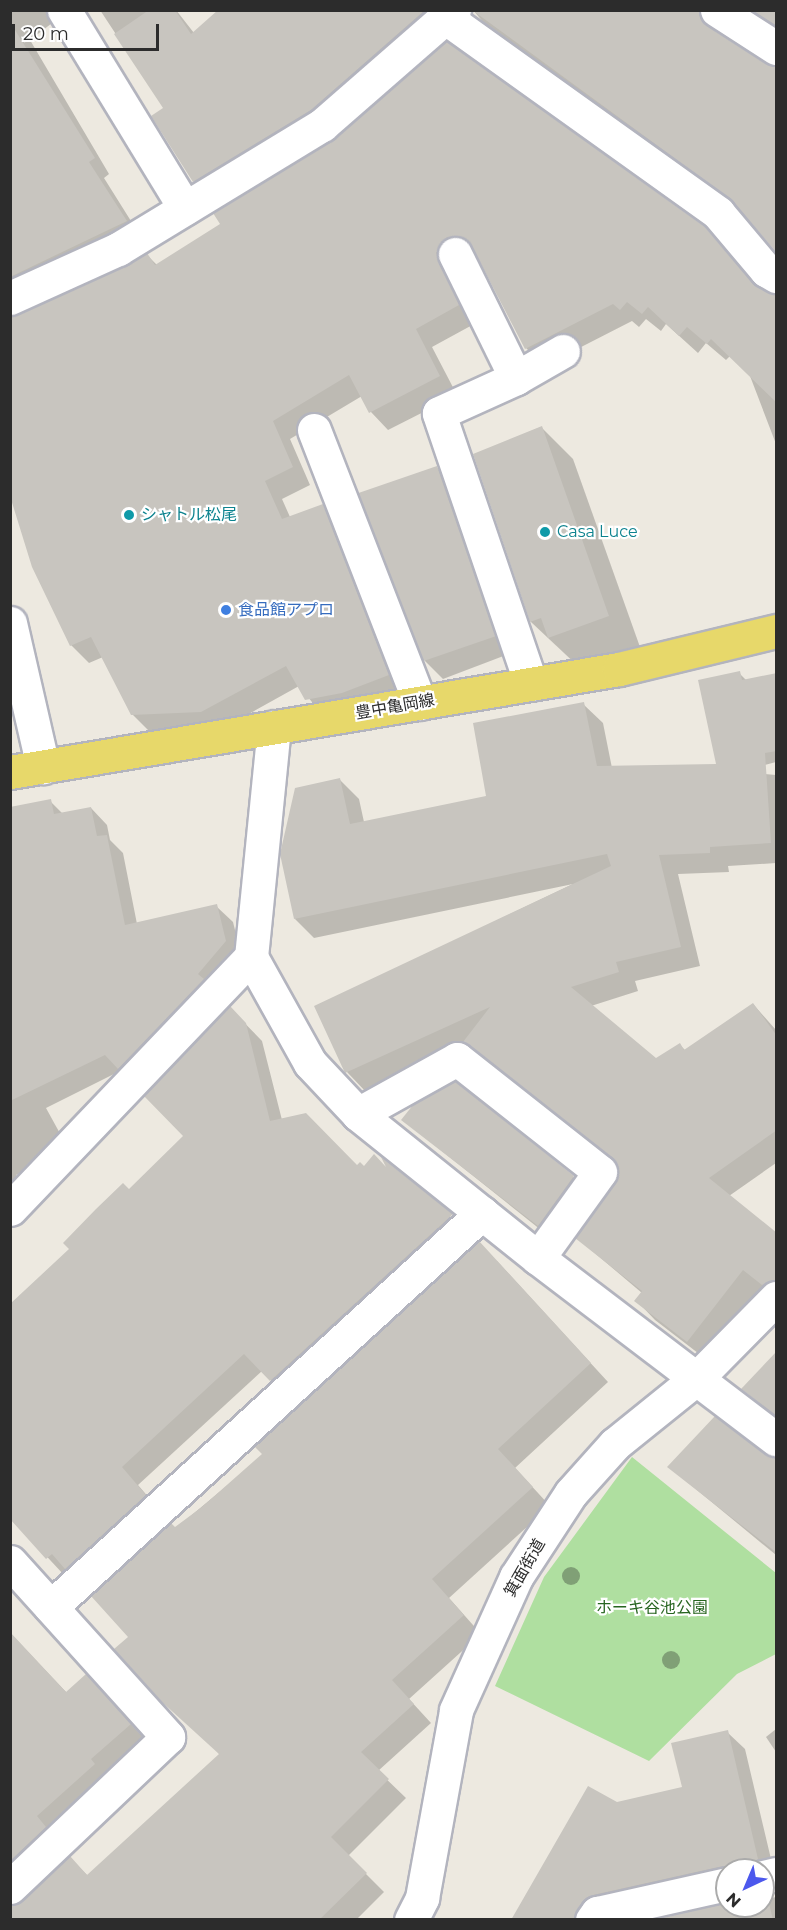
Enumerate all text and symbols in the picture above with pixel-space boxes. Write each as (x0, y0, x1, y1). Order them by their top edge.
scale bar (15, 12, 162, 50)
text: 20 m (23, 23, 69, 45)
place label: シャトル松尾 (141, 505, 237, 525)
marker: シャトル松尾 (122, 508, 136, 522)
place label: Casa Luce (557, 522, 638, 542)
marker: Casa Luce (538, 525, 552, 539)
place label: 食品館アプロ (238, 600, 334, 620)
marker: 食品館アプロ (219, 603, 233, 617)
street label: 豊中亀岡線 (354, 691, 436, 723)
street label: 箕面街道 (501, 1535, 549, 1601)
park label: ホーキ谷池公園 (596, 1598, 708, 1618)
north arrow (715, 1858, 775, 1918)
text: N (722, 1889, 745, 1911)

